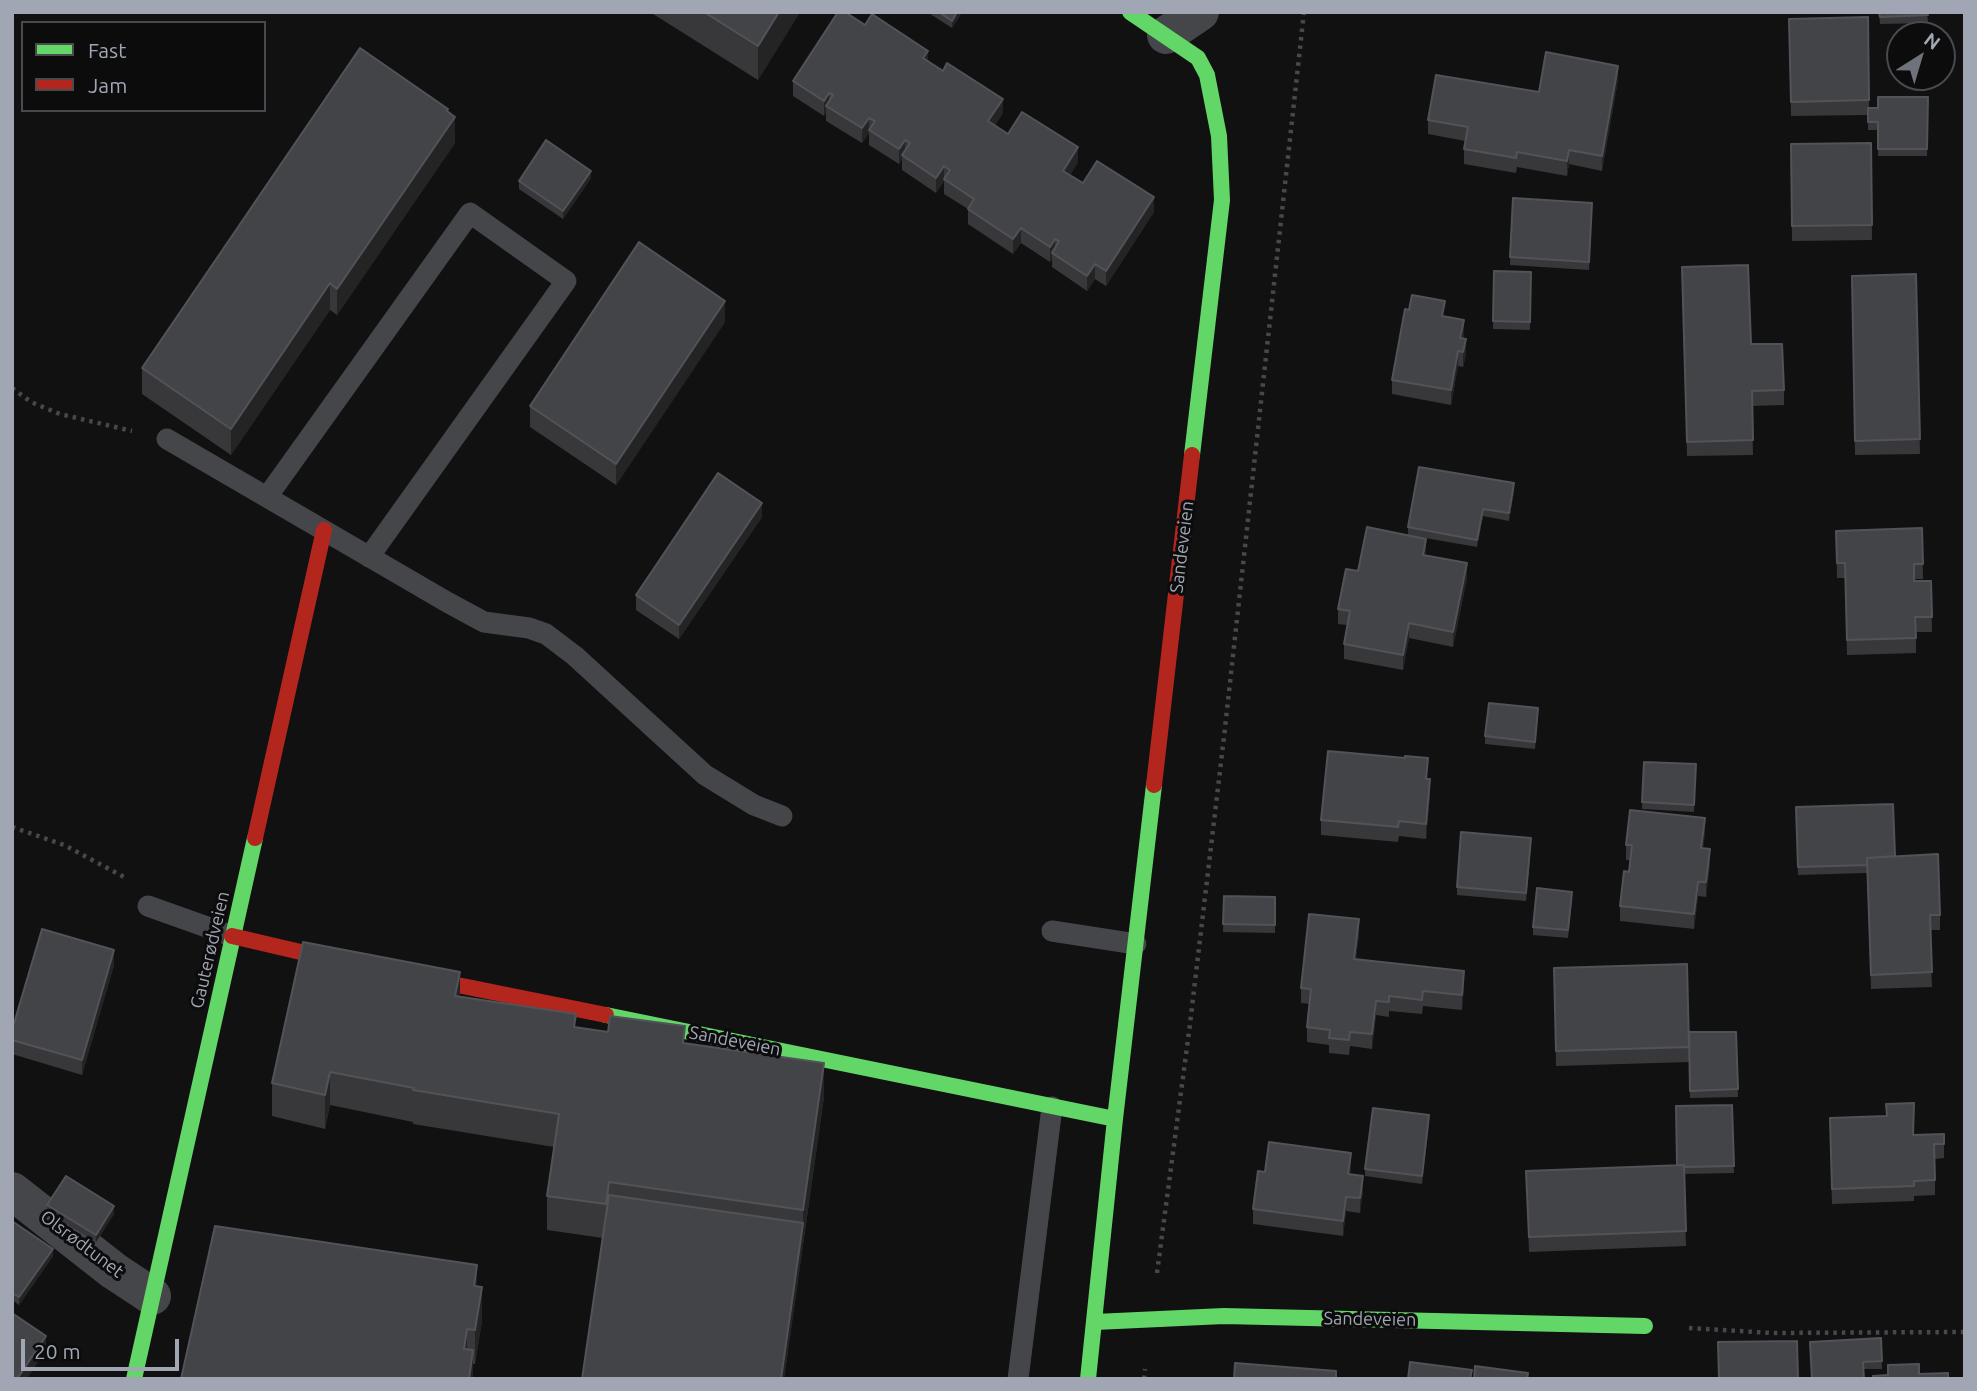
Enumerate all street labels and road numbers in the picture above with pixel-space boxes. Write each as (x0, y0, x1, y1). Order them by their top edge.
street label: Sandeveien (1166, 500, 1198, 594)
street label: Gauterødveien (186, 889, 234, 1011)
street label: Sandeveien (687, 1022, 783, 1060)
street label: Olsrødtunet (36, 1206, 128, 1282)
street label: Sandeveien (1323, 1307, 1417, 1331)

